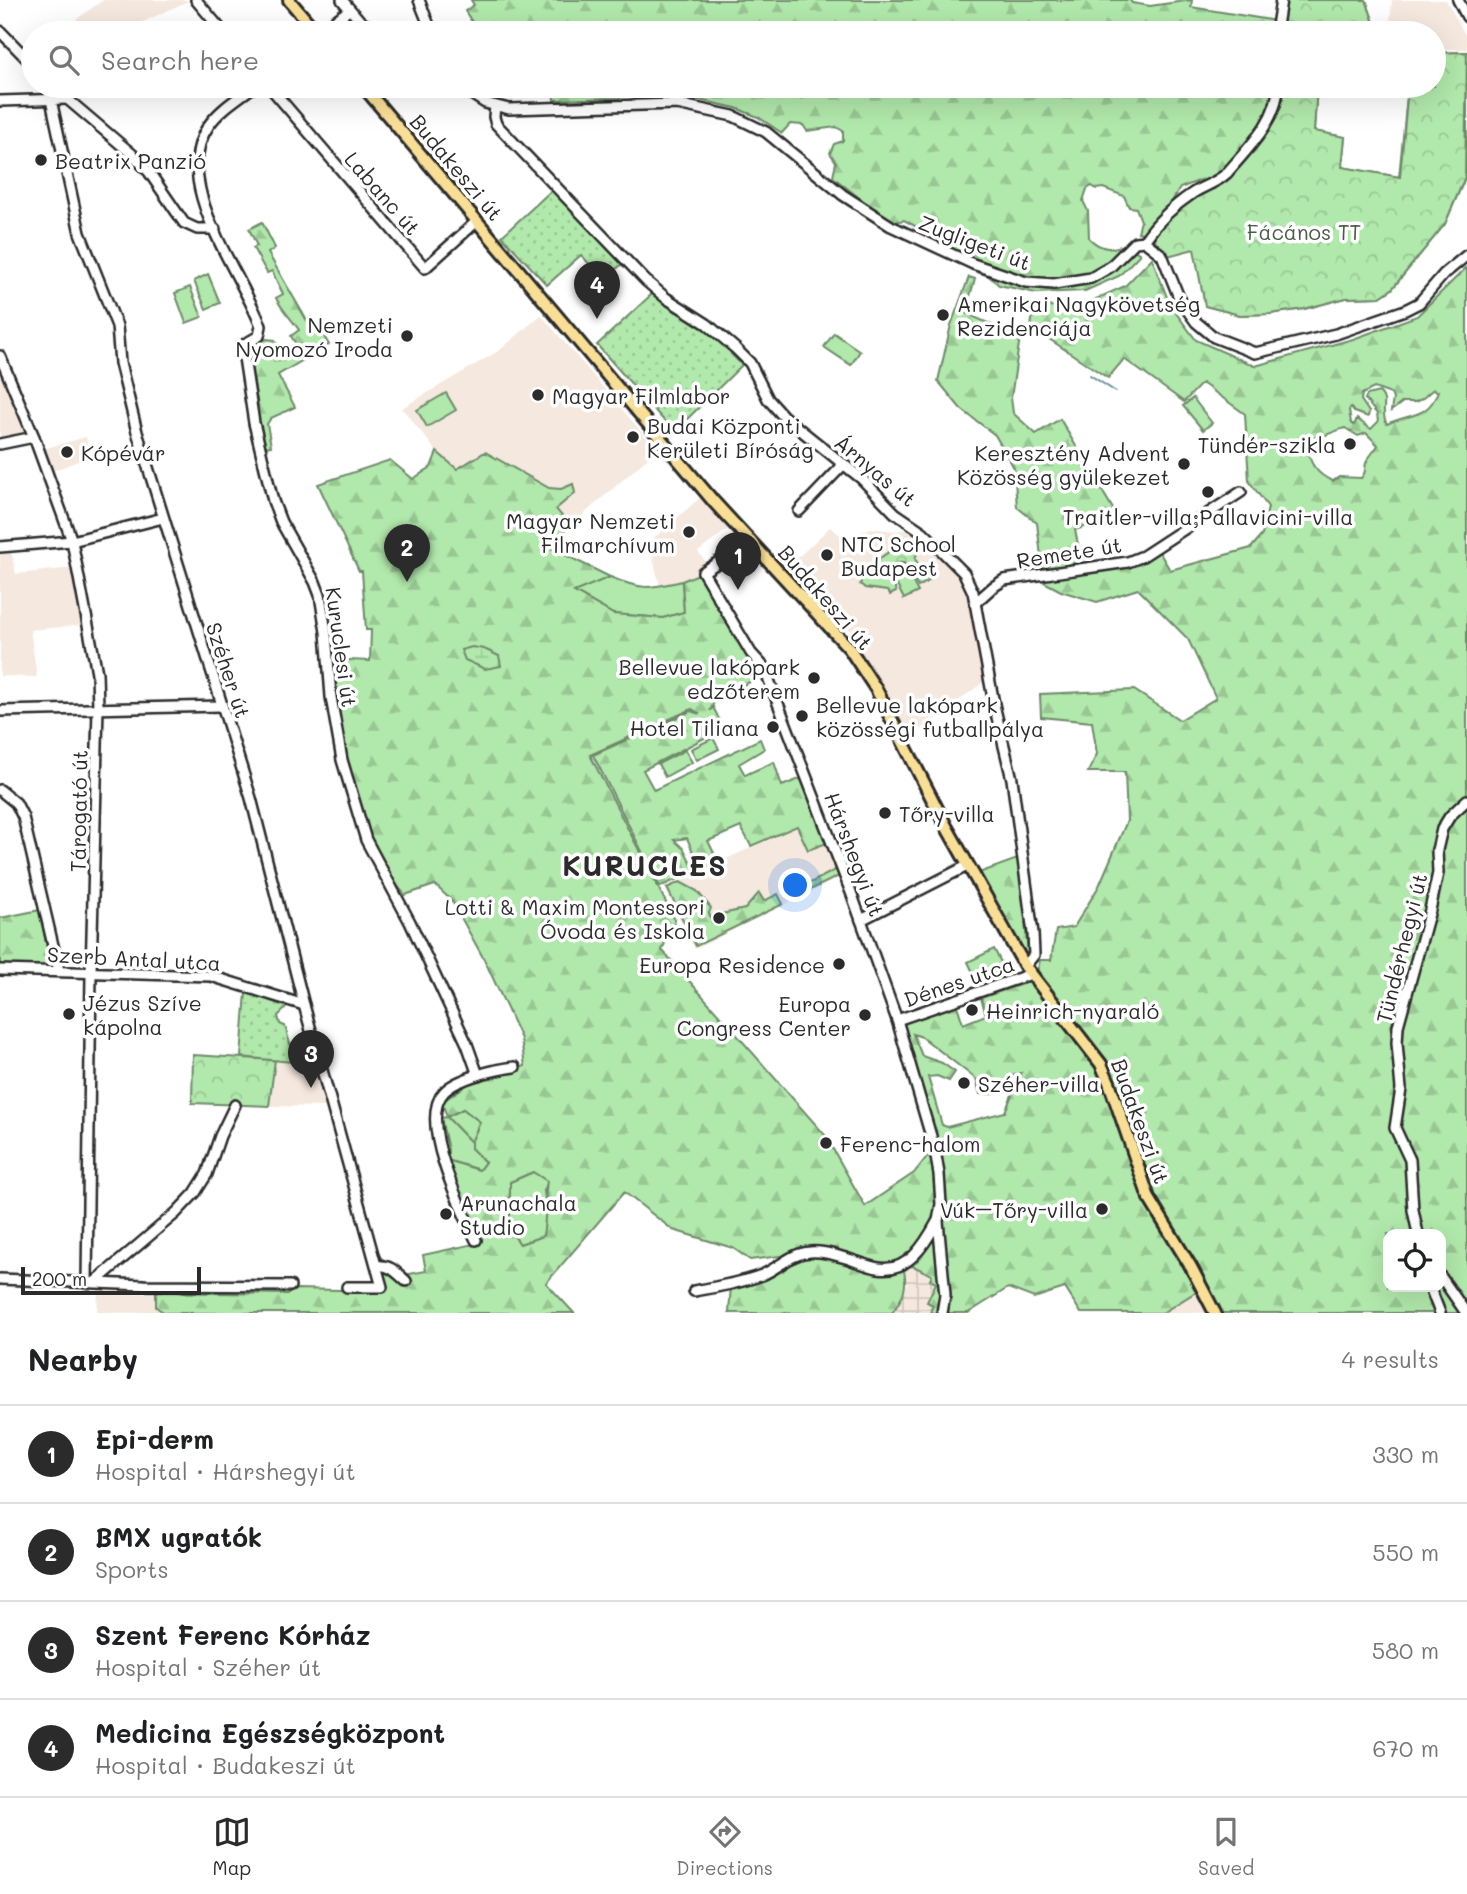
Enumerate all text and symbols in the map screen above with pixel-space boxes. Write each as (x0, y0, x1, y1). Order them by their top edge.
search box (21, 21, 1446, 98)
icon: search (45, 41, 83, 79)
text: Search here (101, 43, 259, 77)
street label: Budakeszi út (405, 108, 509, 226)
street label: Labanc út (339, 146, 427, 240)
place label: Beatrix Panzió (55, 147, 206, 174)
marker: Beatrix Panzió (33, 152, 49, 168)
street label: Zugligeti út (915, 208, 1035, 276)
park label: Fácános TT (1247, 218, 1361, 245)
pin: 4 (574, 261, 620, 319)
place label: Amerikai Nagykövetség Rezidenciája (957, 290, 1200, 341)
marker: Amerikai Nagykövetség Rezidenciája (935, 307, 951, 323)
place label: Nemzeti Nyomozó Iroda (235, 311, 393, 362)
marker: Nemzeti Nyomozó Iroda (399, 328, 415, 344)
place label: Magyar Filmlabor (552, 382, 730, 409)
marker: Magyar Filmlabor (530, 387, 546, 403)
place label: Budai Központi Kerületi Bíróság (647, 412, 814, 463)
street label: Árnyas út (830, 428, 922, 512)
marker: Budai Központi Kerületi Bíróság (625, 429, 641, 445)
place label: Tündér-szikla (1198, 431, 1336, 458)
marker: Tündér-szikla (1342, 436, 1358, 452)
place label: Kópévár (81, 439, 165, 466)
place label: Keresztény Advent Közösség gyülekezet (957, 439, 1170, 490)
marker: Kópévár (59, 444, 75, 460)
marker: Keresztény Advent Közösség gyülekezet (1176, 456, 1192, 472)
marker: Traitler-villa;Pallavicini-villa (1200, 484, 1216, 500)
place label: Traitler-villa;Pallavicini-villa (1063, 503, 1353, 530)
place label: Magyar Nemzeti Filmarchívum (506, 507, 675, 558)
pin: 2 (384, 524, 430, 582)
marker: Magyar Nemzeti Filmarchívum (681, 524, 697, 540)
place label: NTC School Budapest (841, 530, 956, 581)
street label: Remete út (1015, 530, 1123, 574)
pin: 1 (715, 532, 761, 590)
street label: Budakeszi út (773, 539, 879, 655)
marker: NTC School Budapest (819, 547, 835, 563)
street label: Kuruclesi út (320, 585, 364, 709)
street label: Széher út (201, 619, 257, 721)
place label: Bellevue lakópark edzőterem (618, 653, 800, 704)
marker: Bellevue lakópark edzőterem (806, 670, 822, 686)
place label: Bellevue lakópark közösségi futballpálya (816, 691, 1044, 742)
marker: Bellevue lakópark közösségi futballpálya (794, 708, 810, 724)
place label: Hotel Tiliana (630, 714, 759, 741)
marker: Hotel Tiliana (765, 719, 781, 735)
street label: Tárogató út (63, 750, 93, 872)
street label: Hárshegyi út (819, 788, 891, 920)
place label: Tőry-villa (899, 800, 995, 827)
marker: Tőry-villa (877, 805, 893, 821)
district label: KURUCLES (562, 847, 728, 883)
your location (778, 868, 812, 902)
street label: Tündérhegyi út (1369, 870, 1433, 1026)
place label: Lotti & Maxim Montessori Óvoda és Iskola (445, 893, 705, 944)
marker: Lotti & Maxim Montessori Óvoda és Iskola (711, 910, 727, 926)
street label: Szerb Antal utca (47, 940, 221, 976)
street label: Dénes utca (900, 949, 1018, 1013)
place label: Europa Residence (639, 951, 825, 978)
marker: Europa Residence (831, 956, 847, 972)
place label: Jézus Szíve kápolna (83, 989, 202, 1040)
place label: Europa Congress Center (677, 990, 851, 1041)
place label: Heinrich-nyaraló (986, 997, 1159, 1024)
marker: Heinrich-nyaraló (964, 1002, 980, 1018)
marker: Jézus Szíve kápolna (61, 1006, 77, 1022)
marker: Europa Congress Center (857, 1007, 873, 1023)
pin: 3 (288, 1030, 334, 1088)
street label: Budakeszi út (1106, 1055, 1176, 1187)
place label: Széher-villa (978, 1070, 1100, 1097)
marker: Széher-villa (956, 1075, 972, 1091)
place label: Ferenc-halom (840, 1130, 981, 1157)
marker: Ferenc-halom (818, 1135, 834, 1151)
place label: Arunachala Studio (460, 1189, 577, 1240)
place label: Vúk–Tőry-villa (940, 1196, 1088, 1223)
marker: Vúk–Tőry-villa (1094, 1201, 1110, 1217)
marker: Arunachala Studio (438, 1206, 454, 1222)
map controls (1383, 1229, 1446, 1292)
button: locate (1383, 1229, 1446, 1292)
scale bar (21, 1264, 201, 1296)
text: 200 m (32, 1266, 87, 1291)
text: Nearby (28, 1339, 138, 1379)
text: 4 results (1342, 1344, 1439, 1374)
text: Epi-derm (95, 1422, 214, 1456)
text: 1 (46, 1439, 56, 1469)
text: 330 m (1372, 1439, 1439, 1469)
text: Hospital · Hárshegyi út (95, 1456, 356, 1486)
text: BMX ugratók (95, 1520, 262, 1554)
text: 2 (45, 1537, 57, 1567)
text: 550 m (1372, 1537, 1439, 1567)
text: Sports (95, 1554, 169, 1584)
text: Szent Ferenc Kórház (95, 1618, 371, 1652)
text: 3 (44, 1635, 58, 1665)
text: 580 m (1372, 1635, 1439, 1665)
text: Hospital · Széher út (95, 1652, 321, 1682)
text: Medicina Egészségközpont (95, 1716, 445, 1750)
text: 4 (44, 1733, 58, 1763)
text: 670 m (1372, 1733, 1439, 1763)
text: Hospital · Budakeszi út (95, 1750, 356, 1780)
tab: Map (213, 1813, 251, 1880)
tab: Directions (676, 1813, 773, 1880)
tab: Saved (1198, 1813, 1254, 1880)

